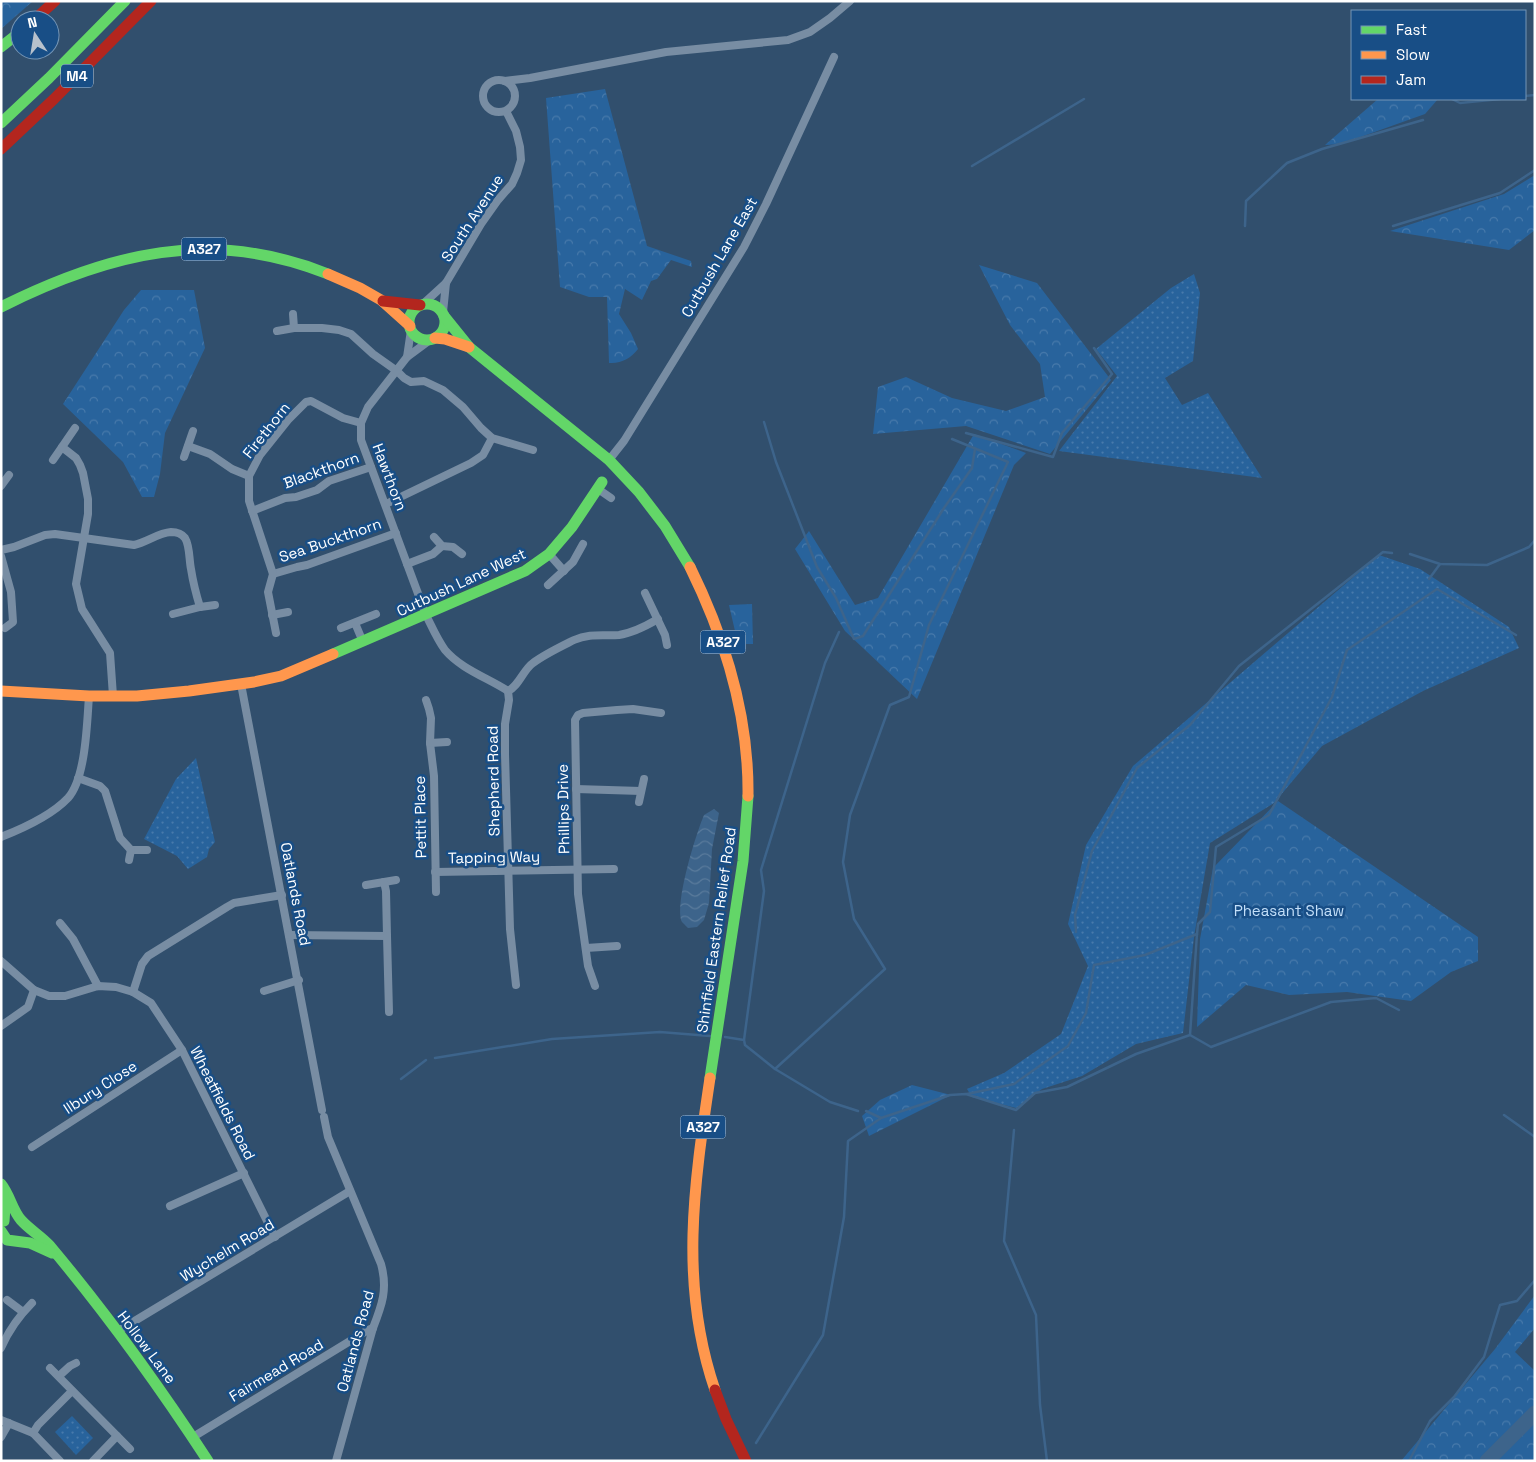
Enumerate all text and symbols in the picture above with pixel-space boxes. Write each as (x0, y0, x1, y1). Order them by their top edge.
north arrow (10, 10, 60, 60)
legend (1351, 10, 1526, 100)
text: N (26, 13, 39, 32)
text: Fast (1396, 20, 1427, 39)
text: Slow (1396, 45, 1430, 64)
road number: M4 (61, 64, 93, 88)
text: Jam (1396, 70, 1426, 89)
street label: South Avenue (437, 171, 507, 265)
street label: Cutbush Lane East (677, 193, 761, 321)
road number: A327 (182, 238, 226, 260)
street label: Firethorn (238, 398, 294, 462)
street label: Hawthorn (368, 441, 412, 513)
street label: Blackthorn (281, 448, 361, 492)
street label: Sea Buckthorn (276, 514, 384, 566)
street label: Cutbush Lane West (393, 544, 529, 620)
road number: A327 (700, 630, 746, 654)
street label: Shepherd Road (483, 725, 503, 837)
street label: Phillips Drive (553, 764, 573, 854)
street label: Pettit Place (410, 775, 430, 859)
street label: Shinfield Eastern Relief Road (692, 826, 740, 1034)
street label: Oatlands Road (277, 841, 315, 947)
street label: Tapping Way (448, 847, 540, 867)
park label: Pheasant Shaw (1234, 901, 1344, 920)
street label: Wheatfields Road (186, 1043, 260, 1163)
street label: Ilbury Close (60, 1056, 141, 1118)
road number: A327 (680, 1116, 726, 1138)
street label: Wychelm Road (176, 1214, 278, 1286)
street label: Oatlands Road (332, 1288, 378, 1394)
street label: Hollow Lane (113, 1307, 181, 1387)
street label: Fairmead Road (225, 1334, 327, 1406)

